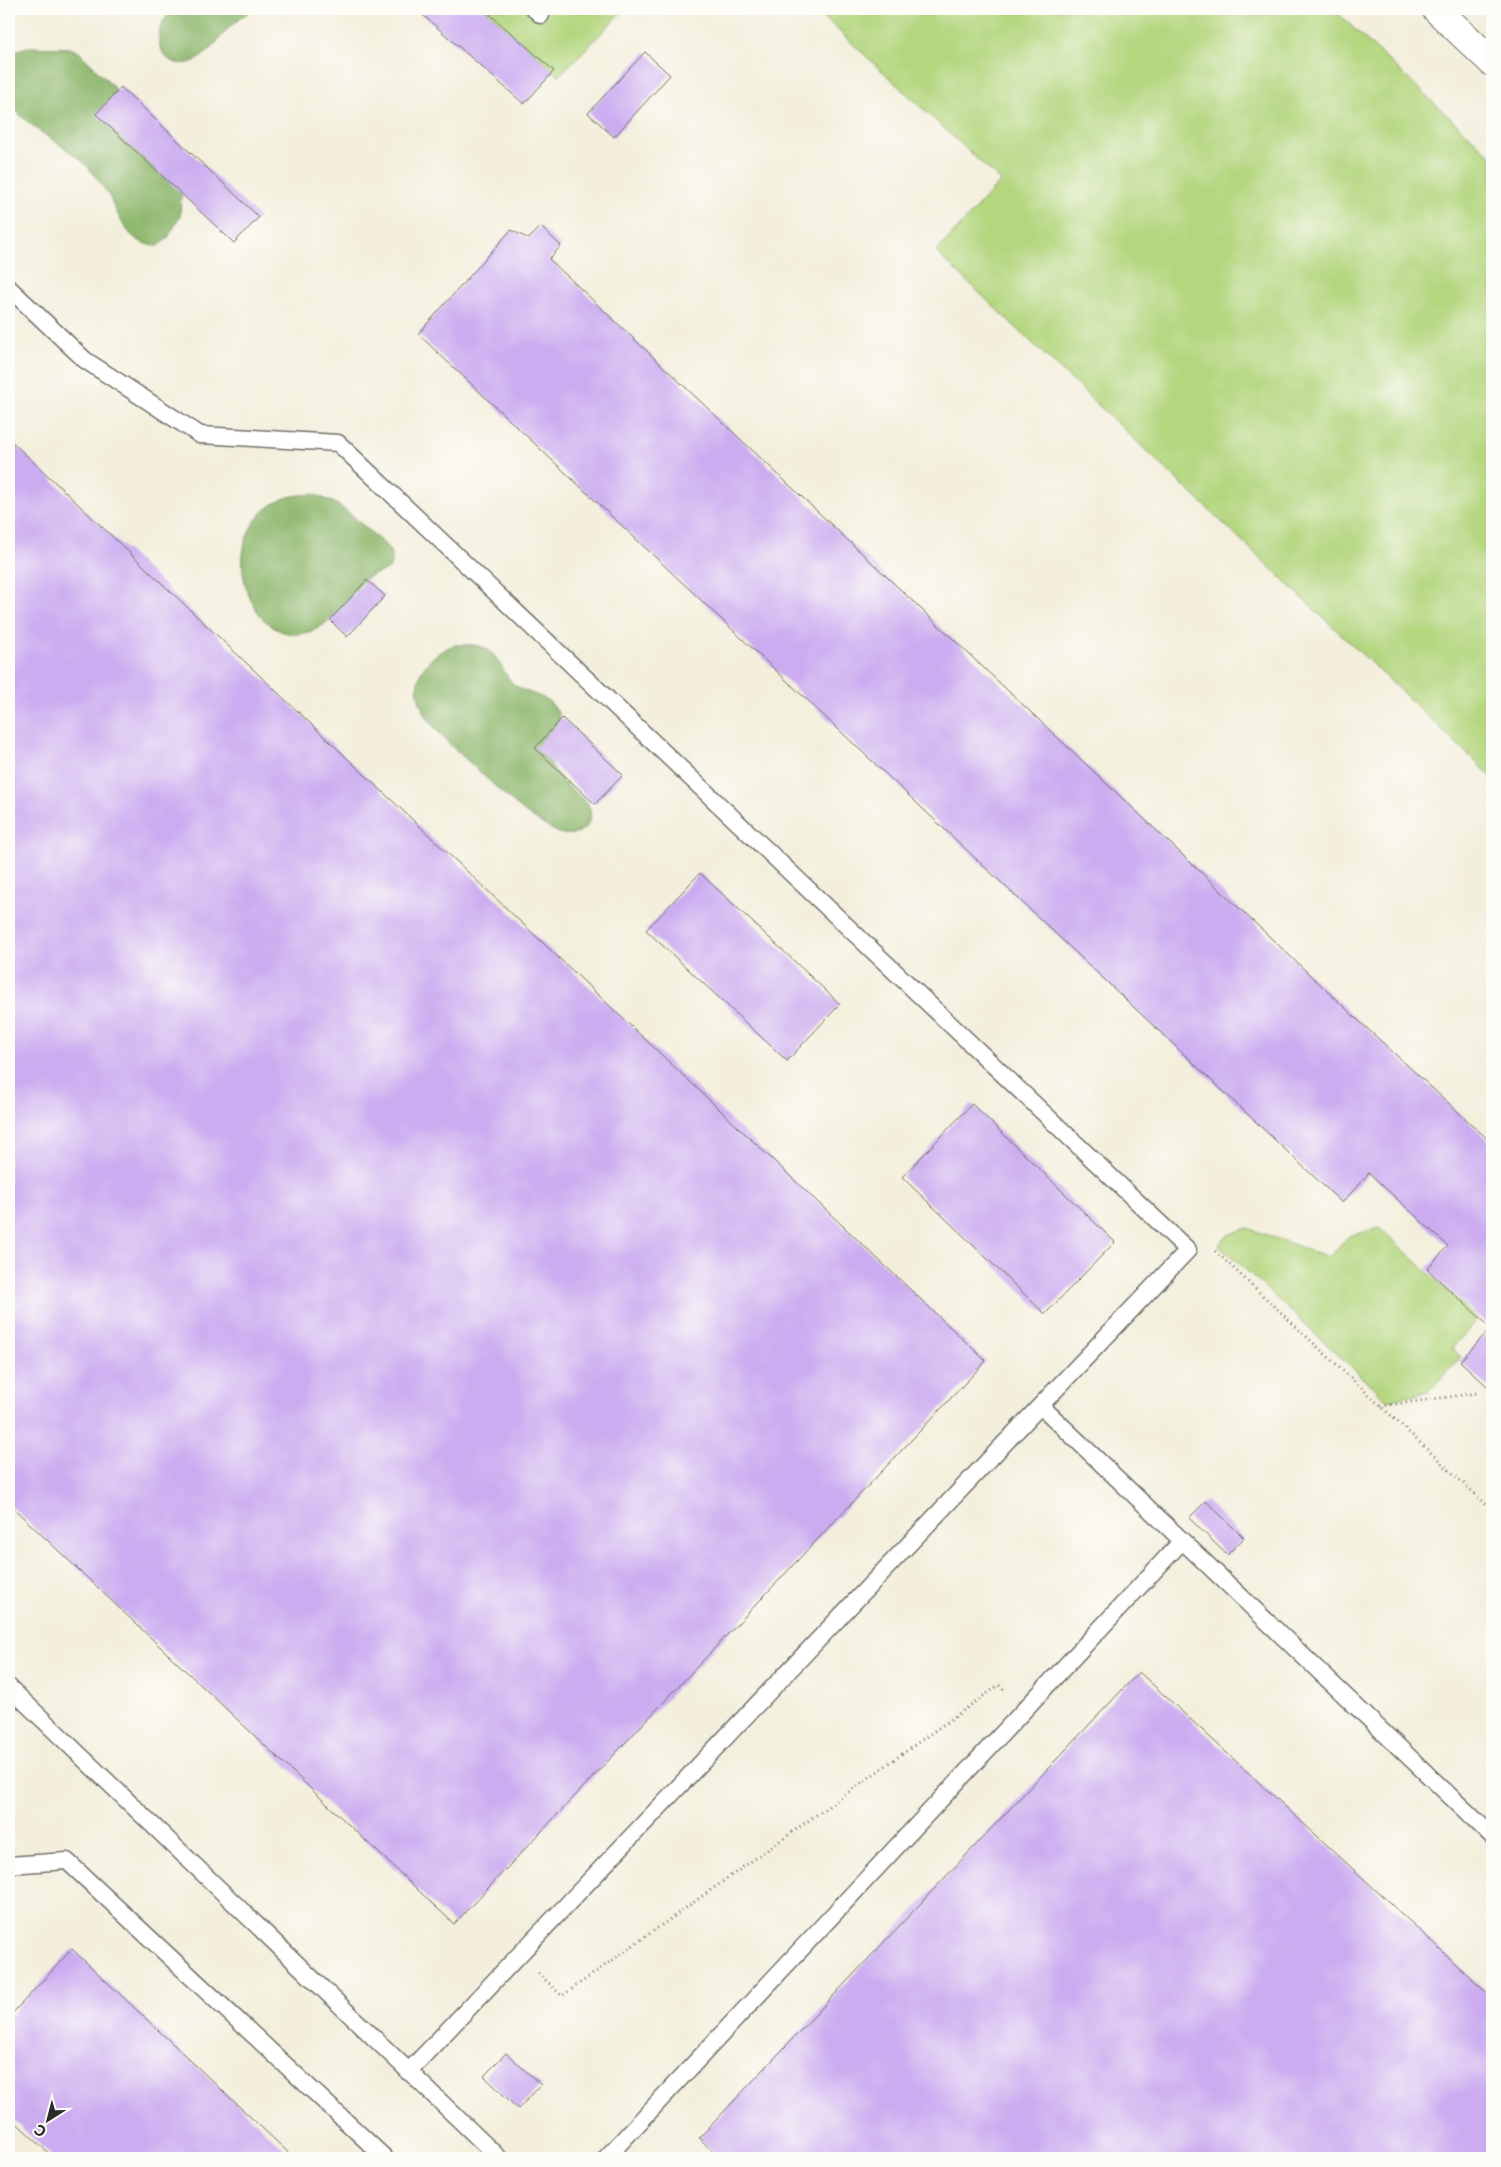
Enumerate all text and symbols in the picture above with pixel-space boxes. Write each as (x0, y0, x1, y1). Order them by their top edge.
north arrow (22, 2094, 72, 2144)
text: С (30, 2119, 50, 2143)

